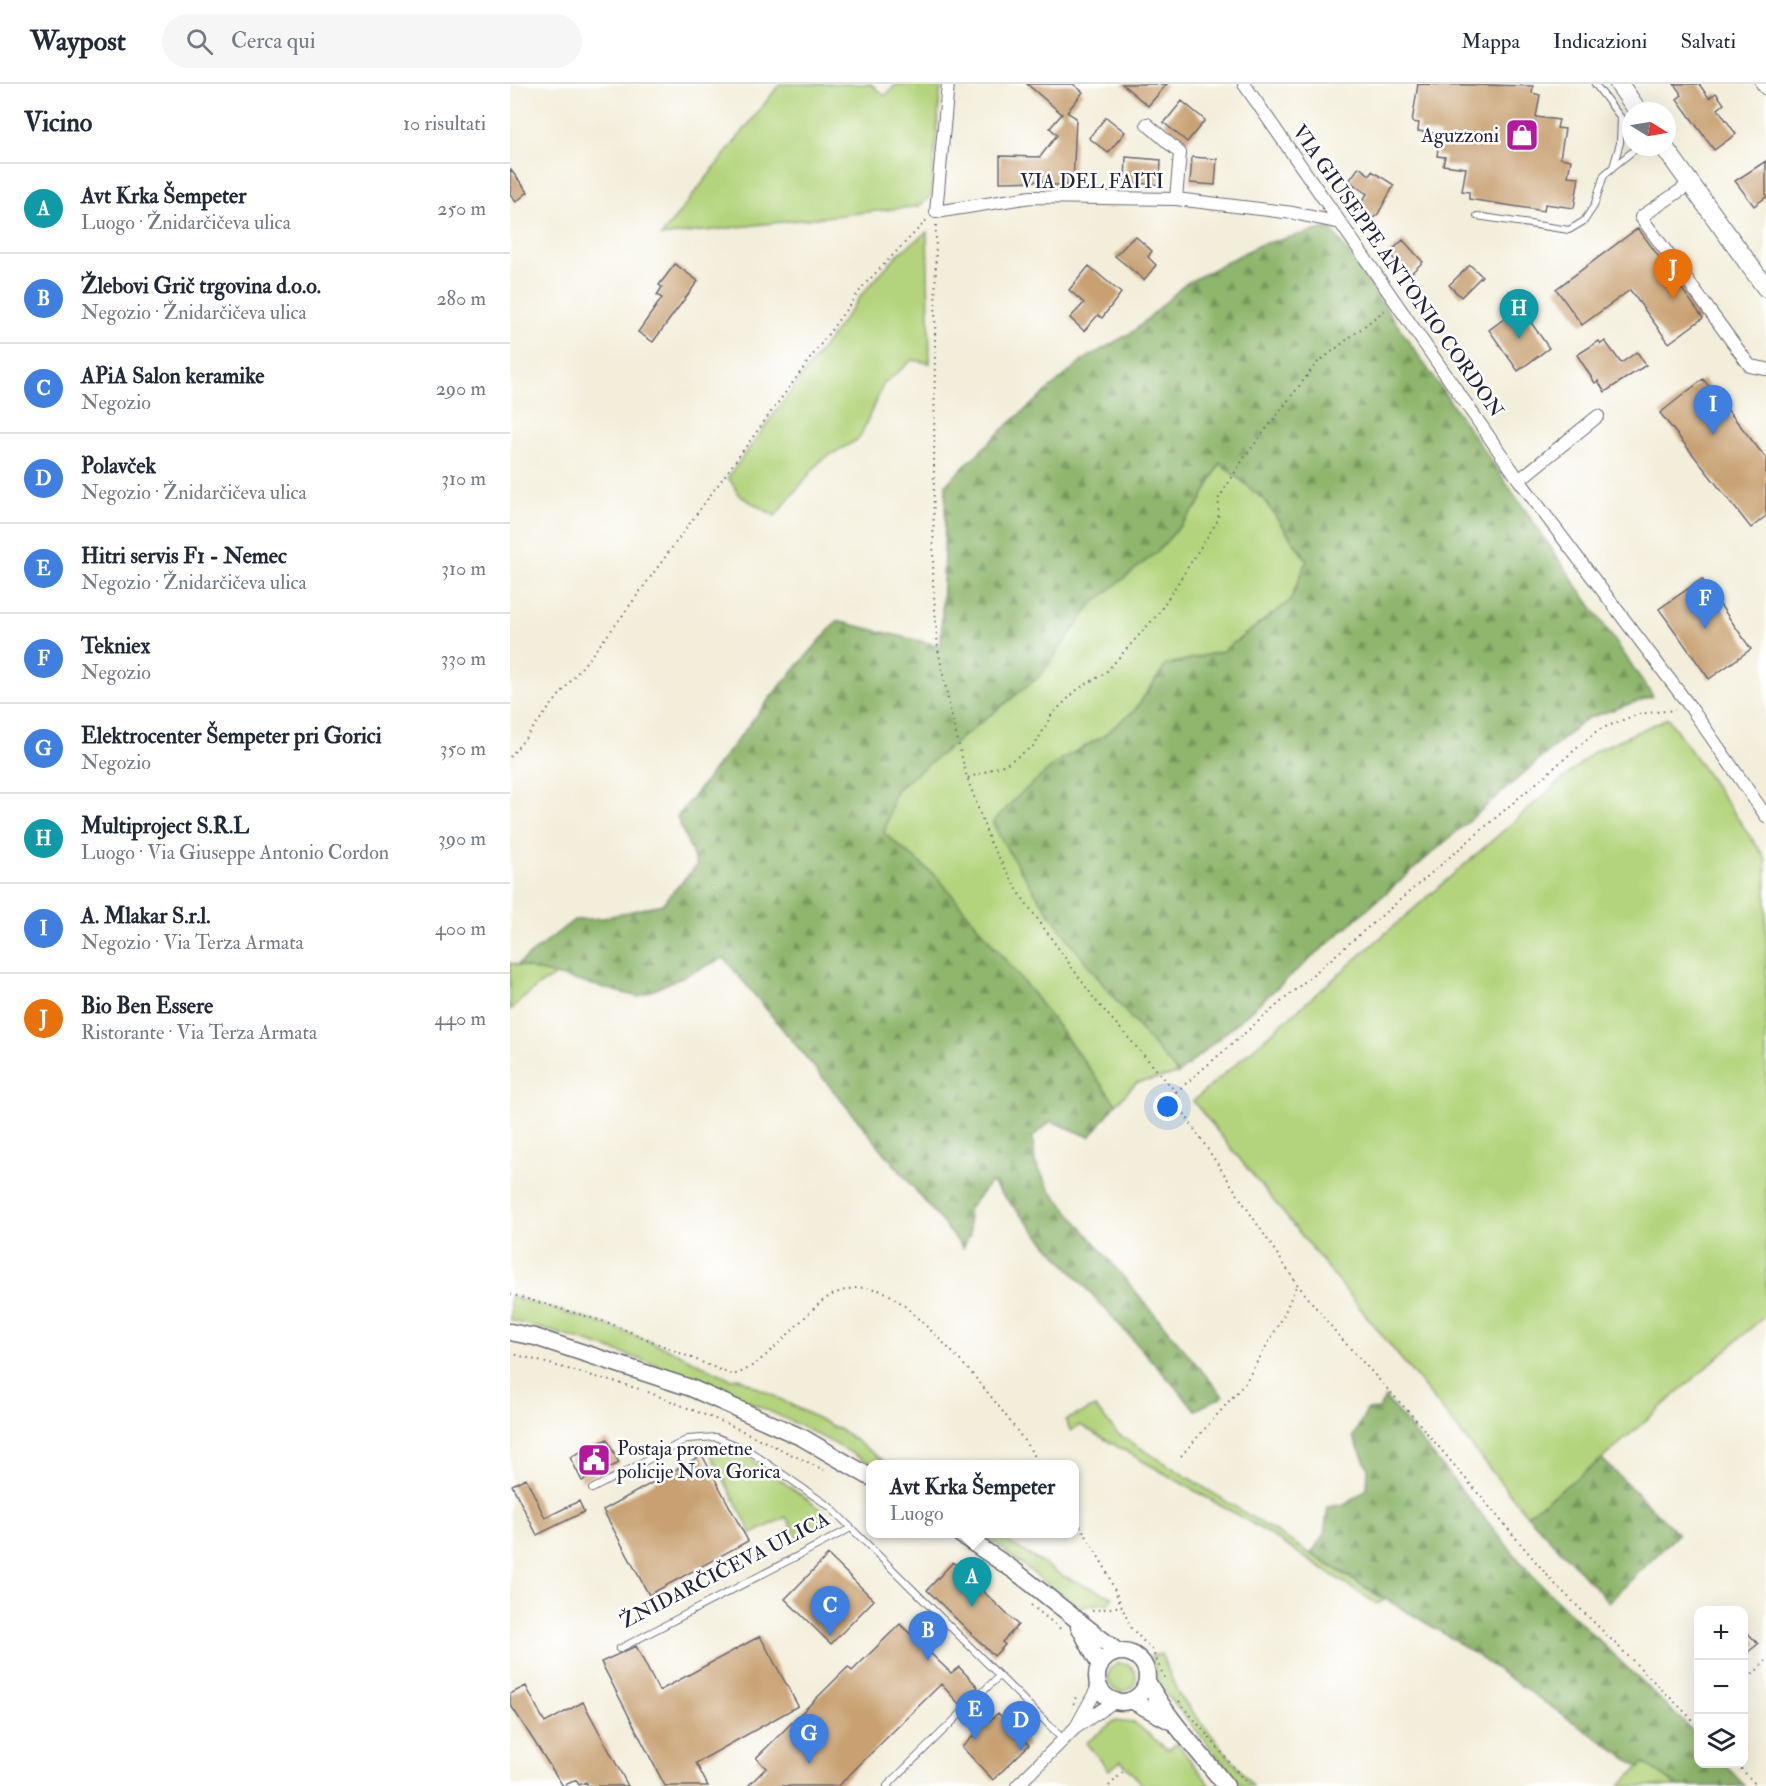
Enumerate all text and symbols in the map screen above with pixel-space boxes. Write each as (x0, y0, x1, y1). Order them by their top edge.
search box (162, 14, 582, 68)
text: Waypost (30, 24, 126, 59)
icon: search (183, 25, 216, 58)
text: Cerca qui (231, 27, 316, 55)
text: Mappa (1461, 28, 1520, 55)
text: Indicazioni (1553, 28, 1647, 55)
text: Salvati (1680, 28, 1736, 55)
north arrow (1622, 102, 1676, 156)
text: Vicino (24, 107, 92, 139)
text: 10 risultati (403, 111, 486, 136)
shop icon: Aguzzoni (1504, 117, 1540, 153)
street label: VIA GIUSEPPE ANTONIO CORDON (1287, 120, 1509, 422)
place label: Aguzzoni (1420, 123, 1499, 148)
street label: VIA DEL FAITI (1020, 169, 1164, 194)
text: Avt Krka Šempeter (81, 182, 246, 210)
text: A (37, 196, 50, 221)
text: 250 m (437, 196, 486, 221)
text: Luogo · Žnidarčičeva ulica (81, 210, 291, 235)
pin: J (1654, 250, 1692, 299)
text: Žlebovi Grič trgovina d.o.o. (81, 272, 321, 300)
text: B (37, 286, 50, 311)
text: 280 m (436, 286, 486, 311)
pin: H (1500, 290, 1538, 339)
text: Negozio · Žnidarčičeva ulica (81, 300, 307, 325)
text: APiA Salon keramike (81, 362, 265, 390)
text: C (36, 376, 51, 401)
text: 290 m (436, 376, 486, 401)
pin: I (1694, 386, 1732, 435)
text: Negozio (81, 390, 151, 415)
text: Polavček (81, 452, 156, 480)
text: D (35, 466, 52, 491)
text: 310 m (441, 466, 486, 491)
text: Negozio · Žnidarčičeva ulica (81, 480, 307, 505)
text: Hitri servis F1 - Nemec (81, 542, 287, 570)
text: E (36, 556, 51, 581)
text: 310 m (441, 556, 486, 581)
text: Negozio · Žnidarčičeva ulica (81, 570, 307, 595)
pin: F (1686, 580, 1724, 629)
text: Tekniex (81, 632, 150, 660)
text: F (37, 646, 50, 671)
text: 330 m (441, 646, 486, 671)
text: Negozio (81, 660, 151, 685)
text: Elektrocenter Šempeter pri Gorici (81, 722, 382, 750)
text: G (35, 736, 52, 761)
text: 350 m (440, 736, 486, 761)
text: Negozio (81, 750, 151, 775)
text: Multiproject S.R.L (81, 812, 249, 840)
text: H (35, 826, 52, 851)
text: 390 m (438, 826, 486, 851)
text: Luogo · Via Giuseppe Antonio Cordon (81, 840, 389, 865)
text: A. Mlakar S.r.l. (81, 902, 210, 930)
text: I (39, 916, 48, 941)
text: 400 m (435, 916, 486, 941)
text: Negozio · Via Terza Armata (81, 930, 304, 955)
text: Bio Ben Essere (81, 992, 213, 1020)
text: J (39, 1006, 48, 1031)
text: 440 m (434, 1006, 486, 1031)
text: Ristorante · Via Terza Armata (81, 1020, 317, 1045)
your location (1153, 1092, 1182, 1121)
place label: Postaja prometne policije Nova Gorica (616, 1436, 782, 1485)
public building icon: Postaja prometne policije Nova Gorica (576, 1442, 612, 1478)
popup (866, 1460, 1079, 1538)
text: Avt Krka Šempeter (890, 1473, 1055, 1501)
text: Luogo (890, 1501, 944, 1526)
street label: ŽNIDARČIČEVA ULICA (616, 1507, 834, 1633)
pin: A (952, 1558, 992, 1607)
pin: C (810, 1586, 850, 1636)
map controls (1694, 1606, 1748, 1768)
button: + (1694, 1606, 1748, 1660)
pin: B (908, 1612, 948, 1661)
button: − (1694, 1660, 1748, 1714)
pin: E (956, 1690, 994, 1740)
pin: D (1002, 1702, 1040, 1751)
pin: G (790, 1714, 828, 1764)
button: layers (1694, 1714, 1748, 1768)

